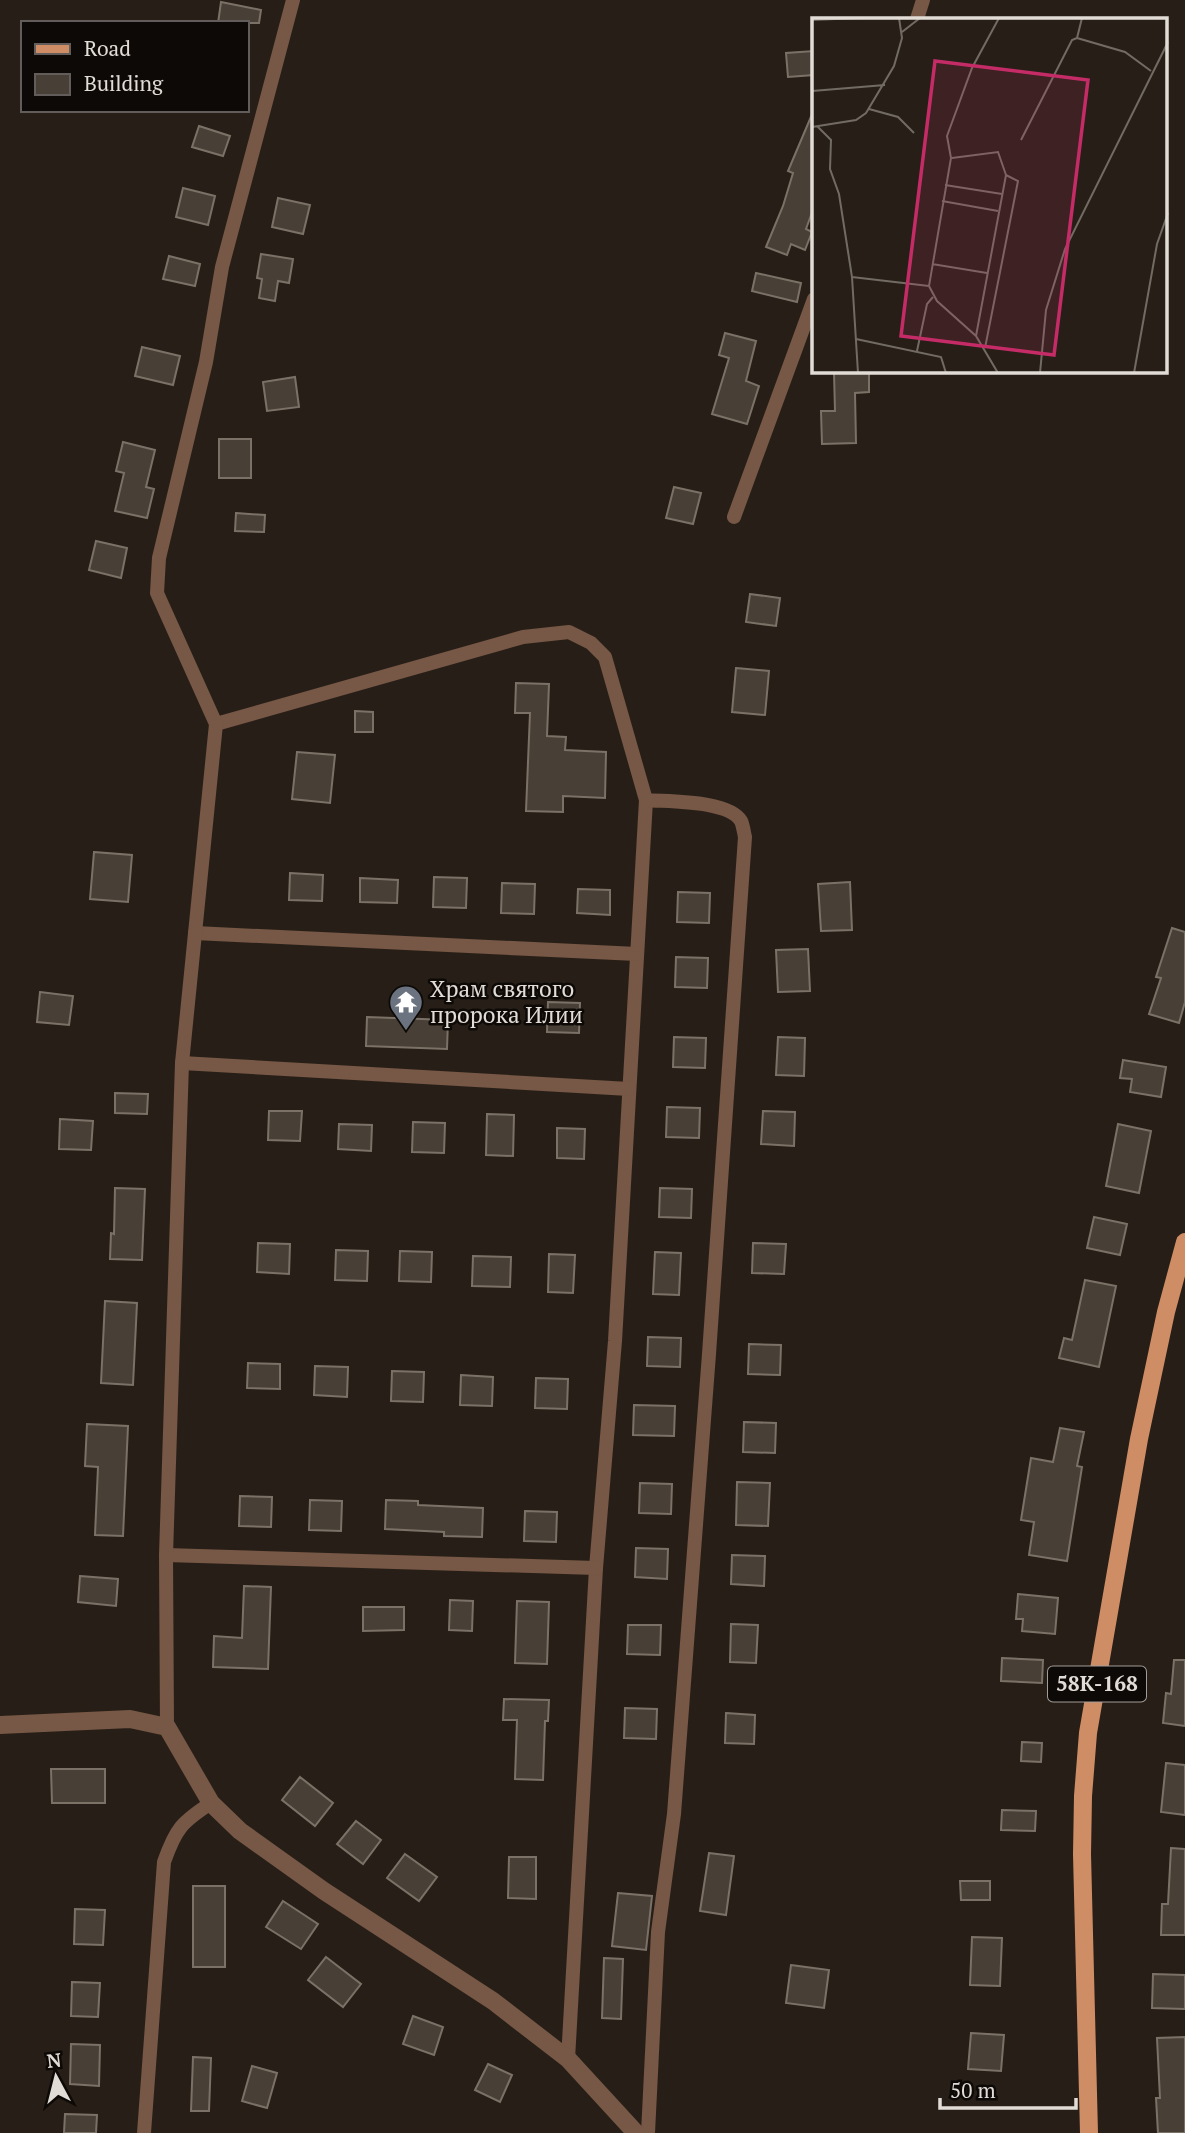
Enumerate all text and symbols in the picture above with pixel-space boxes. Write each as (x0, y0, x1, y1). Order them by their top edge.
inset map (812, 18, 1168, 373)
legend (21, 21, 248, 112)
text: Road (84, 34, 131, 62)
text: Building (84, 69, 164, 97)
place label: Храм святого пророка Илии (430, 973, 583, 1030)
temple icon: Храм святого пророка Илии (387, 983, 425, 1032)
road number: 58К-168 (1048, 1666, 1146, 1702)
north arrow (21, 2042, 91, 2112)
text: N (45, 2046, 63, 2073)
scale bar (940, 2066, 1076, 2110)
text: 50 m (950, 2076, 996, 2104)

